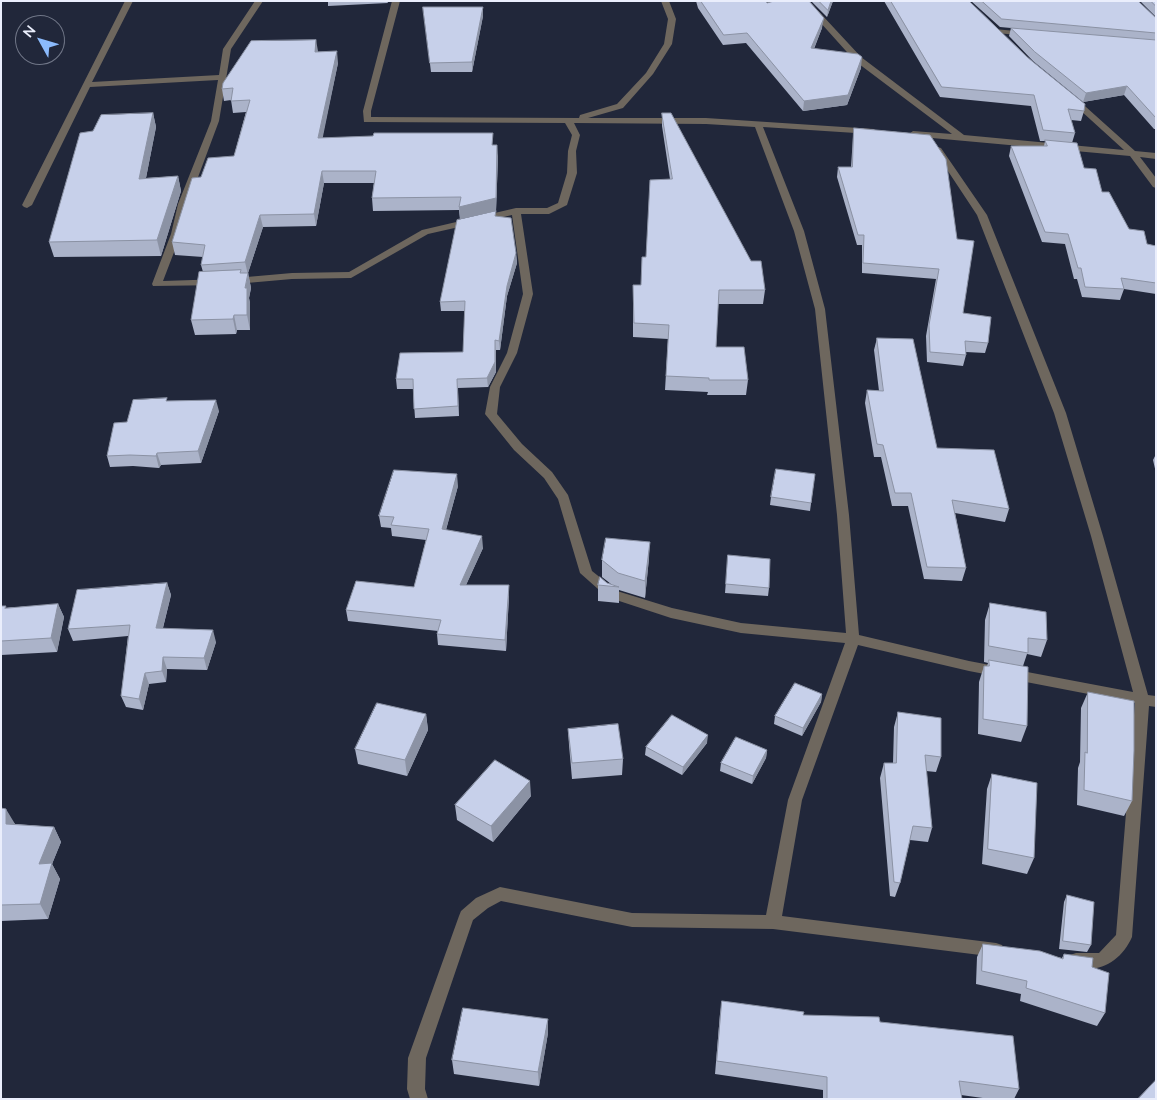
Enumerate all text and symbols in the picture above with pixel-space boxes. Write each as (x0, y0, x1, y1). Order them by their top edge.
north arrow (15, 15, 65, 65)
text: N (19, 21, 39, 41)

